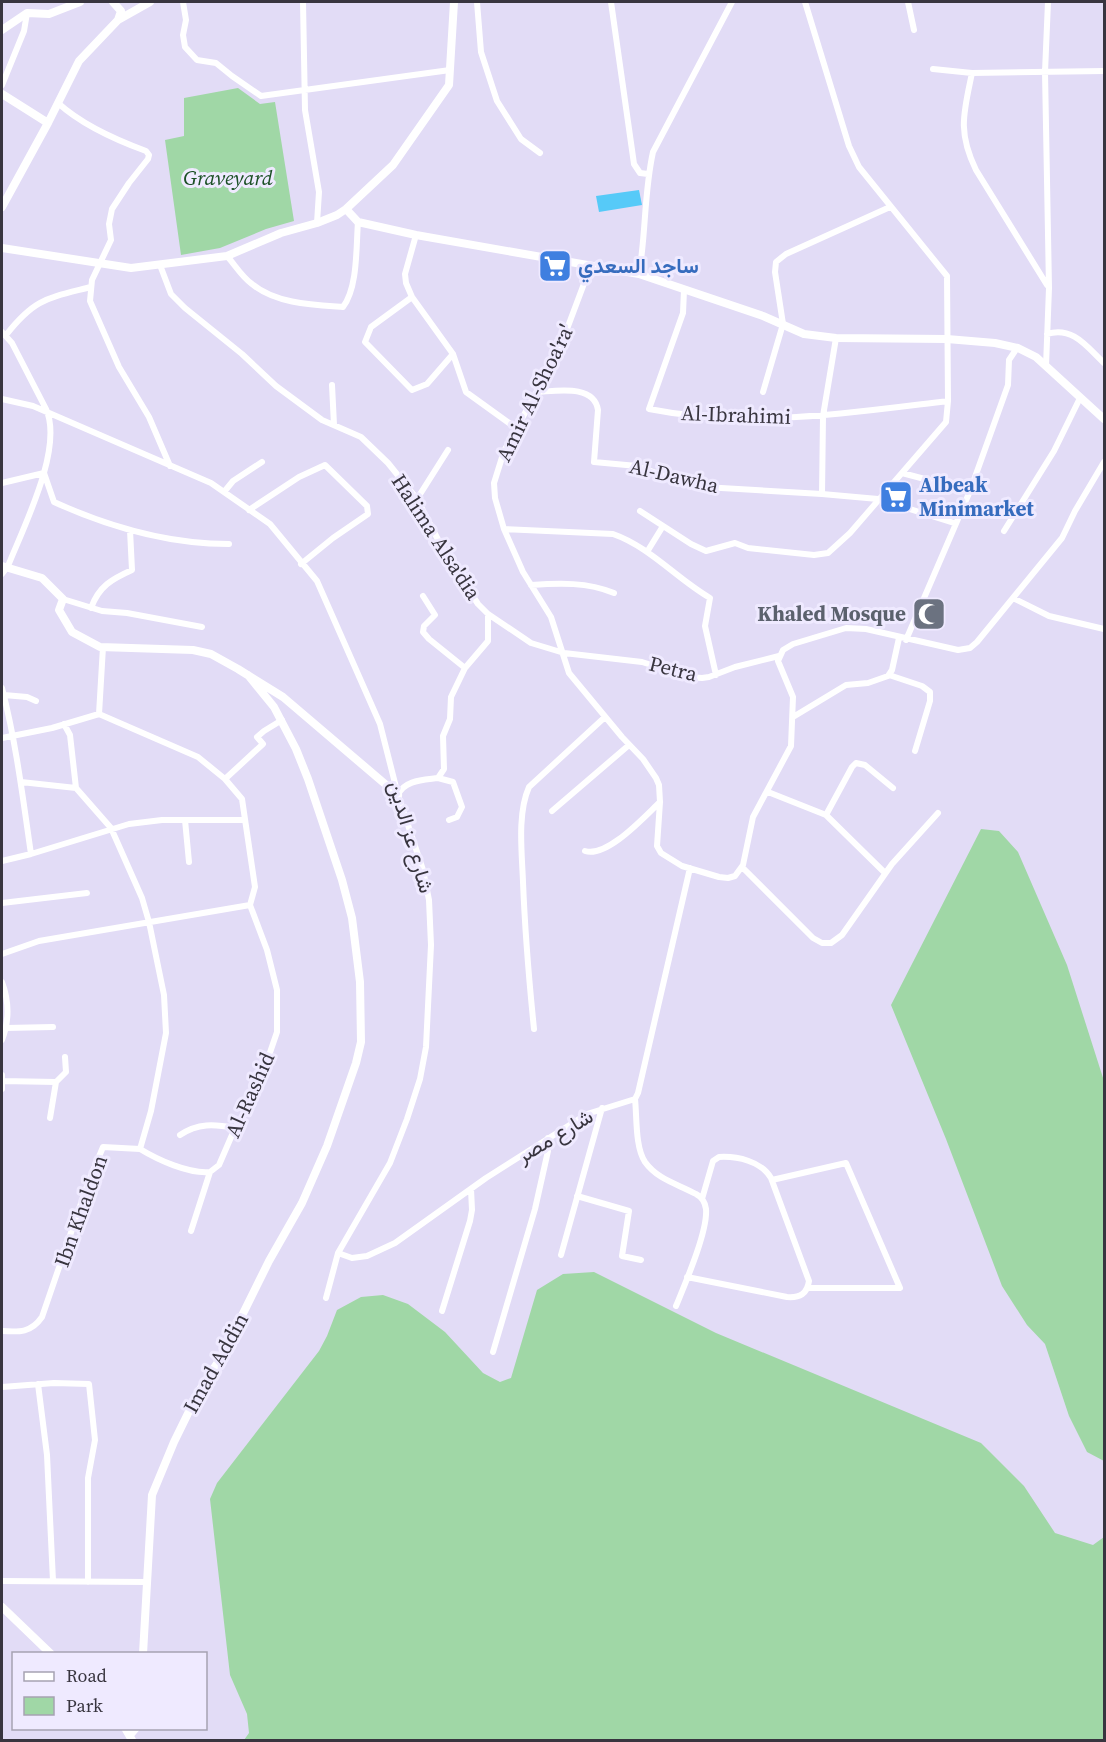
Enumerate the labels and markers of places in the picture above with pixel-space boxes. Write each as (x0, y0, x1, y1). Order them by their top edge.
supermarket icon: ساجد السعدي (537, 248, 573, 284)
place label: ساجد السعدي (578, 251, 699, 283)
place label: Albeak Minimarket (919, 470, 1034, 523)
supermarket icon: Albeak Minimarket (878, 479, 914, 515)
mosque icon: Khaled Mosque (911, 596, 947, 632)
place label: Khaled Mosque (757, 599, 906, 628)

